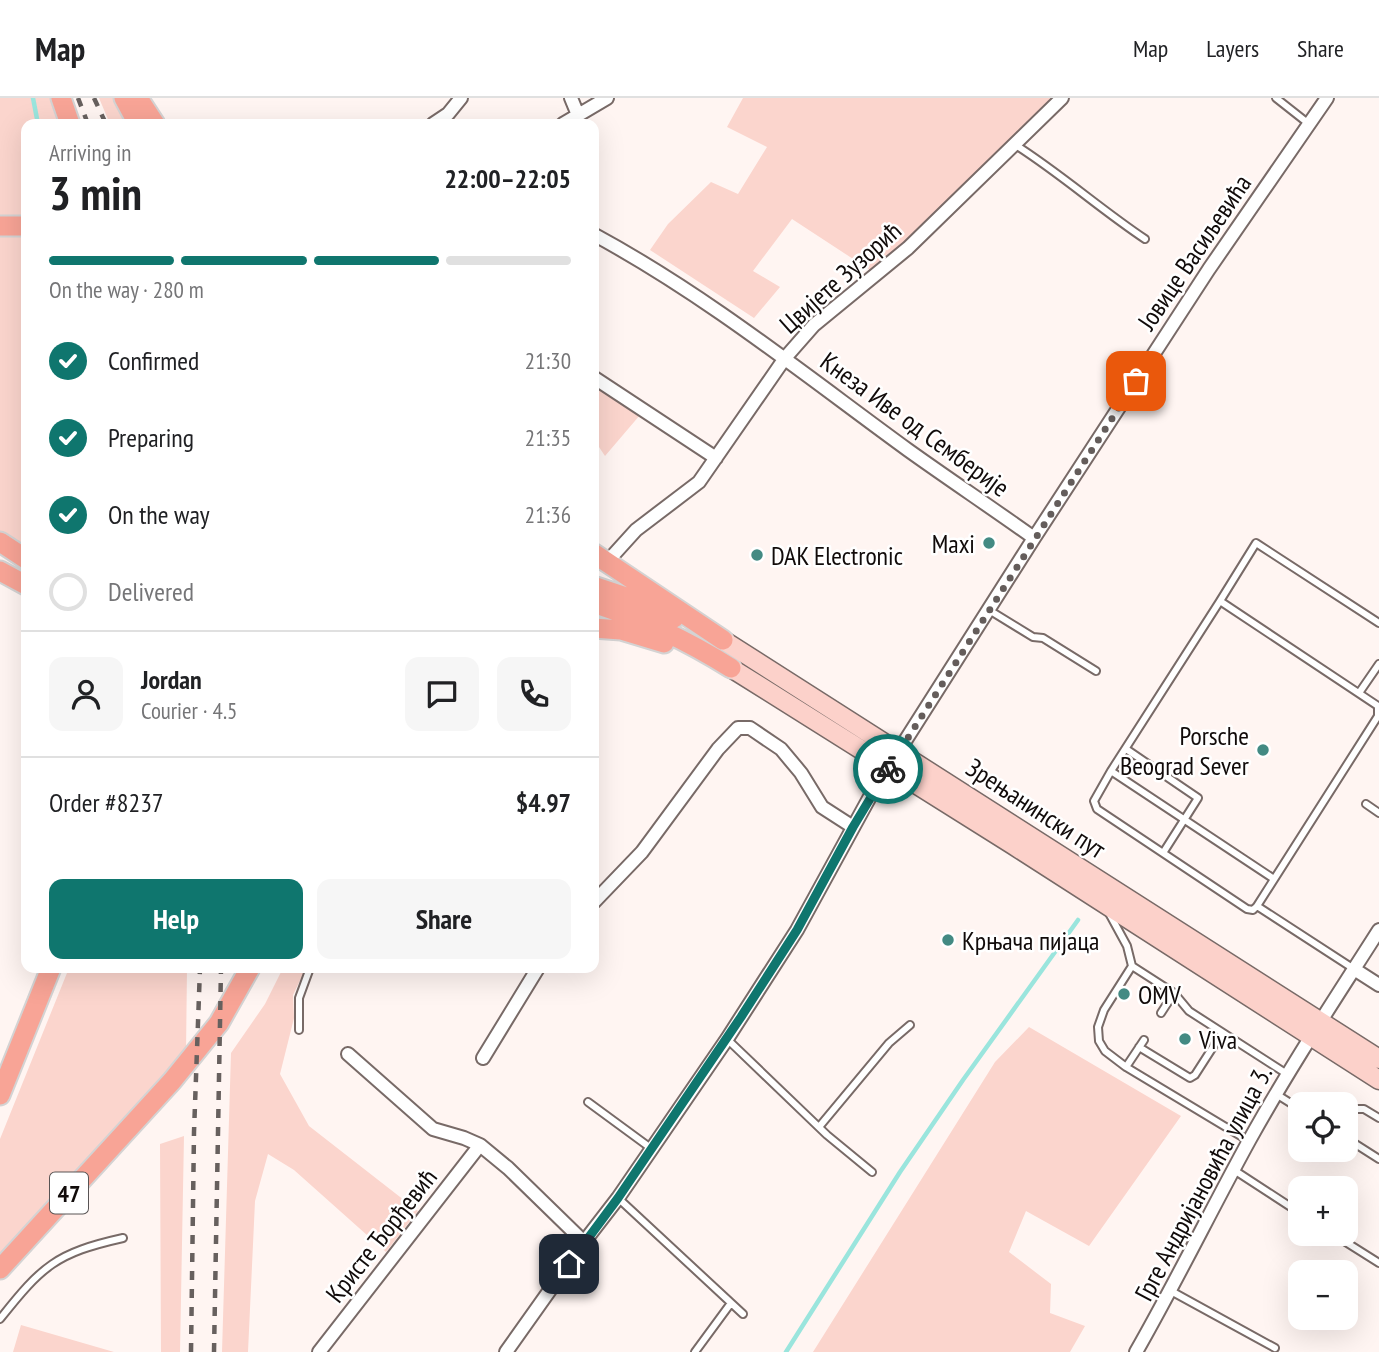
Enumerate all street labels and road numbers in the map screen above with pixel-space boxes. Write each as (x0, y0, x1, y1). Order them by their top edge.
street label: Јовице Васиљевића (1129, 168, 1258, 337)
street label: Цвијете Зузорић (772, 214, 908, 340)
street label: Кнеза Иве од Семберије (814, 344, 1016, 504)
street label: Зрењанински пут (960, 751, 1112, 866)
street label: Грге Андријановића улица 3. (1127, 1060, 1279, 1306)
street label: Кристе Ђорђевић (318, 1161, 444, 1309)
road number: 47 (50, 1172, 88, 1213)

